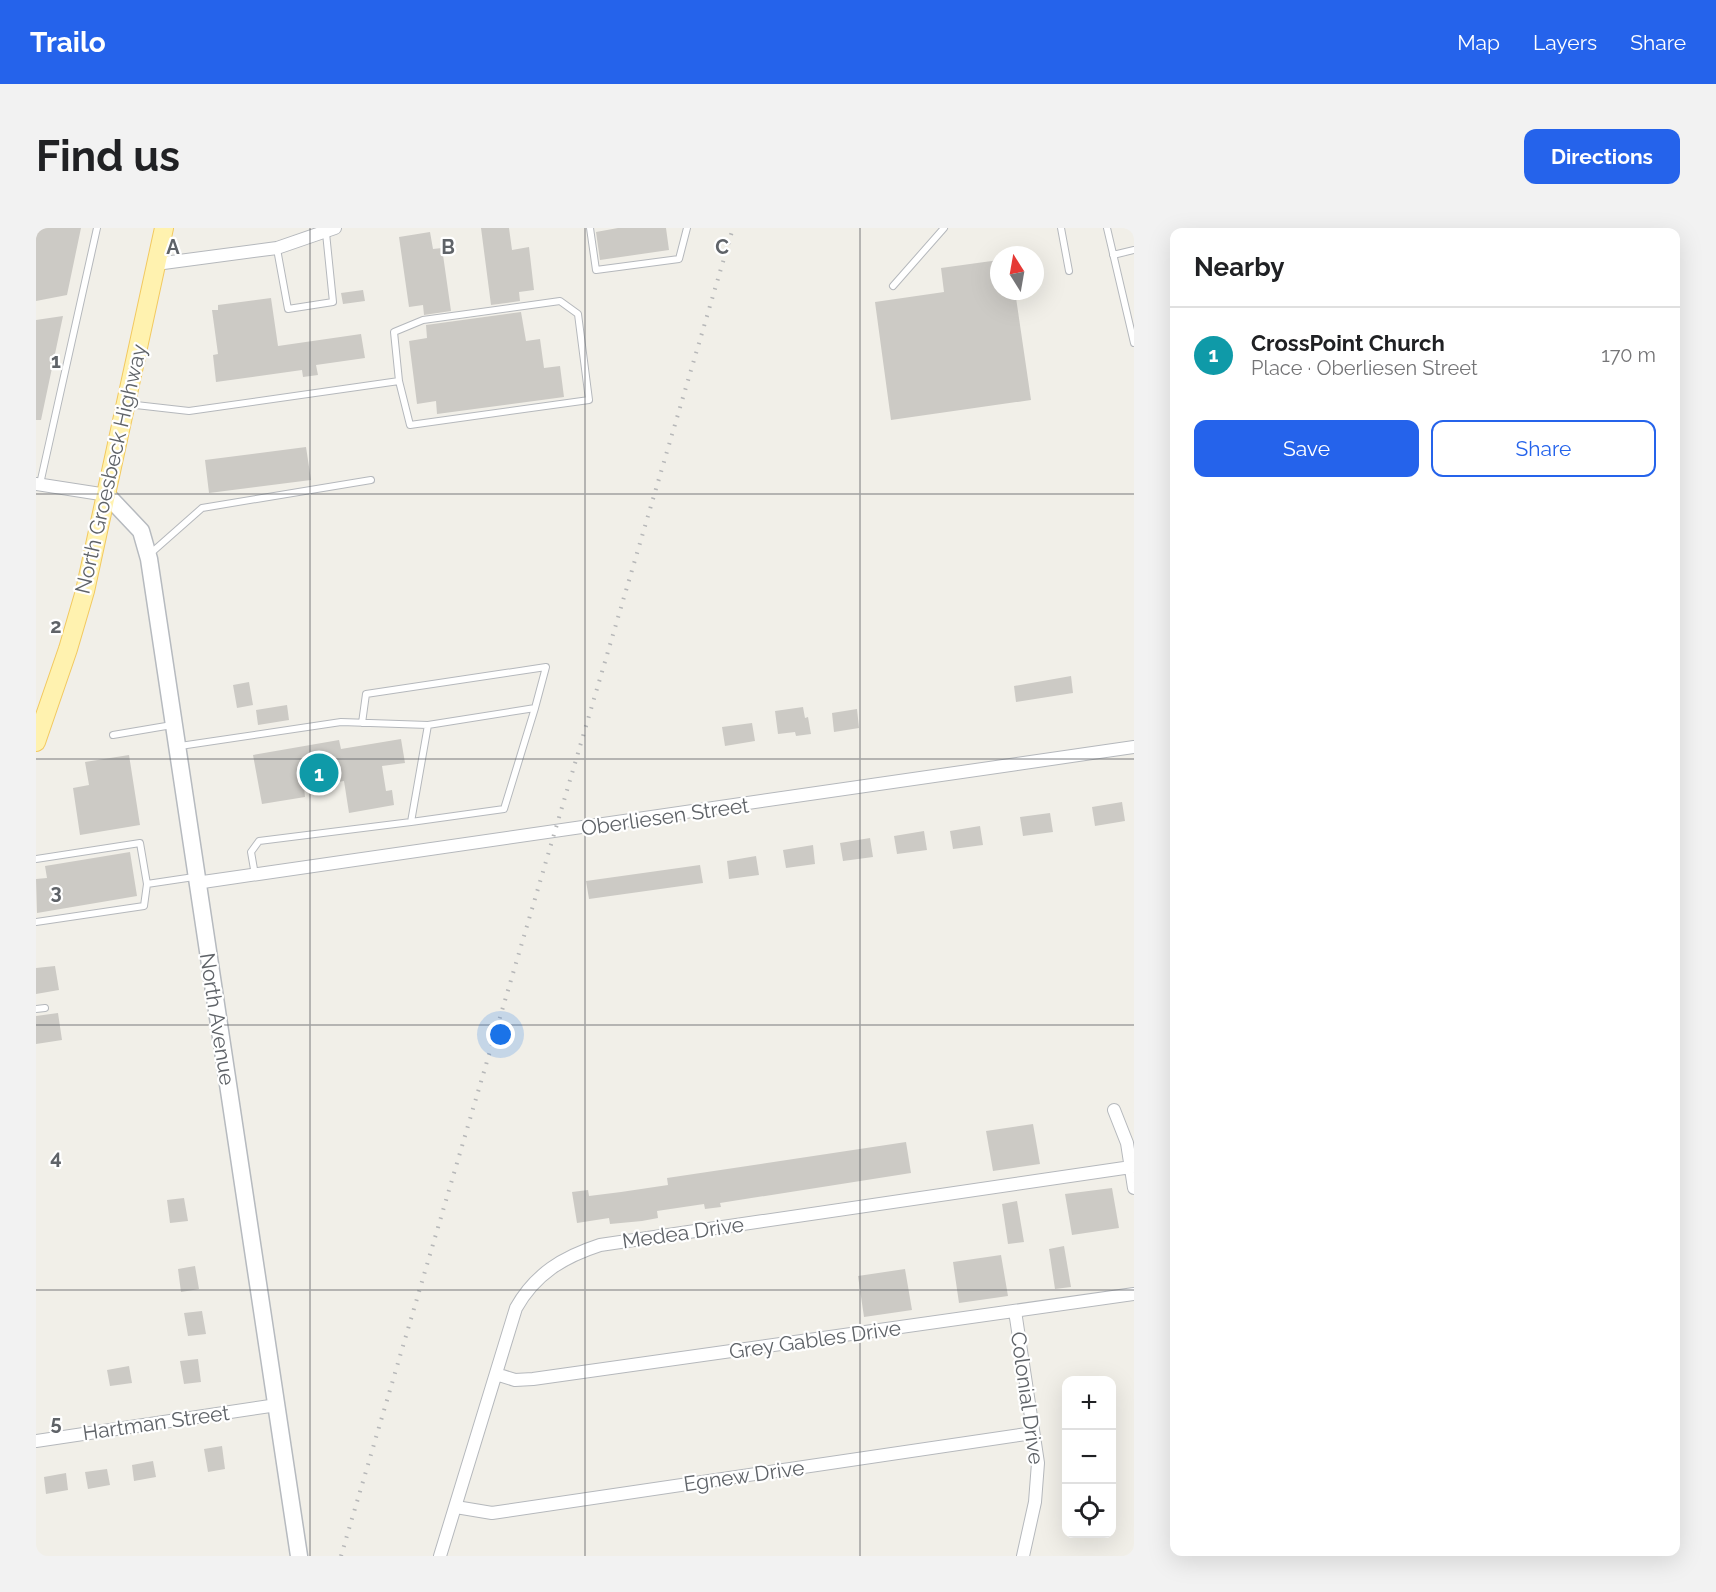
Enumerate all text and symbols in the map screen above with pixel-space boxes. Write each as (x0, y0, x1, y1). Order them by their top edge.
text: Trailo (30, 26, 106, 59)
text: Map (1457, 30, 1500, 55)
text: Layers (1533, 30, 1597, 55)
text: Share (1630, 30, 1686, 55)
button: Directions (1524, 129, 1680, 184)
text: Find us (36, 132, 180, 181)
text: A (166, 235, 180, 259)
text: B (441, 235, 455, 259)
text: C (715, 235, 729, 259)
north arrow (990, 246, 1044, 300)
text: Nearby (1194, 252, 1284, 282)
text: CrossPoint Church (1251, 330, 1445, 356)
street label: North Groesbeck Highway (70, 342, 151, 596)
text: 1 (1209, 343, 1218, 367)
text: 170 m (1601, 343, 1656, 367)
text: 1 (51, 349, 61, 373)
text: Place · Oberliesen Street (1251, 356, 1478, 380)
button: Save (1194, 420, 1419, 477)
button: Share (1431, 420, 1656, 477)
text: 2 (50, 614, 62, 638)
pin: 1 (300, 750, 338, 796)
street label: Oberliesen Street (579, 792, 751, 841)
text: 3 (50, 880, 62, 904)
street label: North Avenue (195, 951, 240, 1087)
your location (486, 1020, 515, 1049)
text: 4 (50, 1145, 62, 1169)
street label: Medea Drive (620, 1212, 746, 1253)
street label: Grey Gables Drive (727, 1315, 902, 1364)
street label: Colonial Drive (1006, 1330, 1049, 1466)
map controls (1062, 1376, 1116, 1538)
button: + (1062, 1376, 1116, 1430)
street label: Hartman Street (81, 1400, 231, 1445)
text: 5 (50, 1411, 62, 1435)
button: − (1062, 1430, 1116, 1484)
street label: Egnew Drive (682, 1455, 806, 1496)
button: locate (1062, 1484, 1116, 1538)

